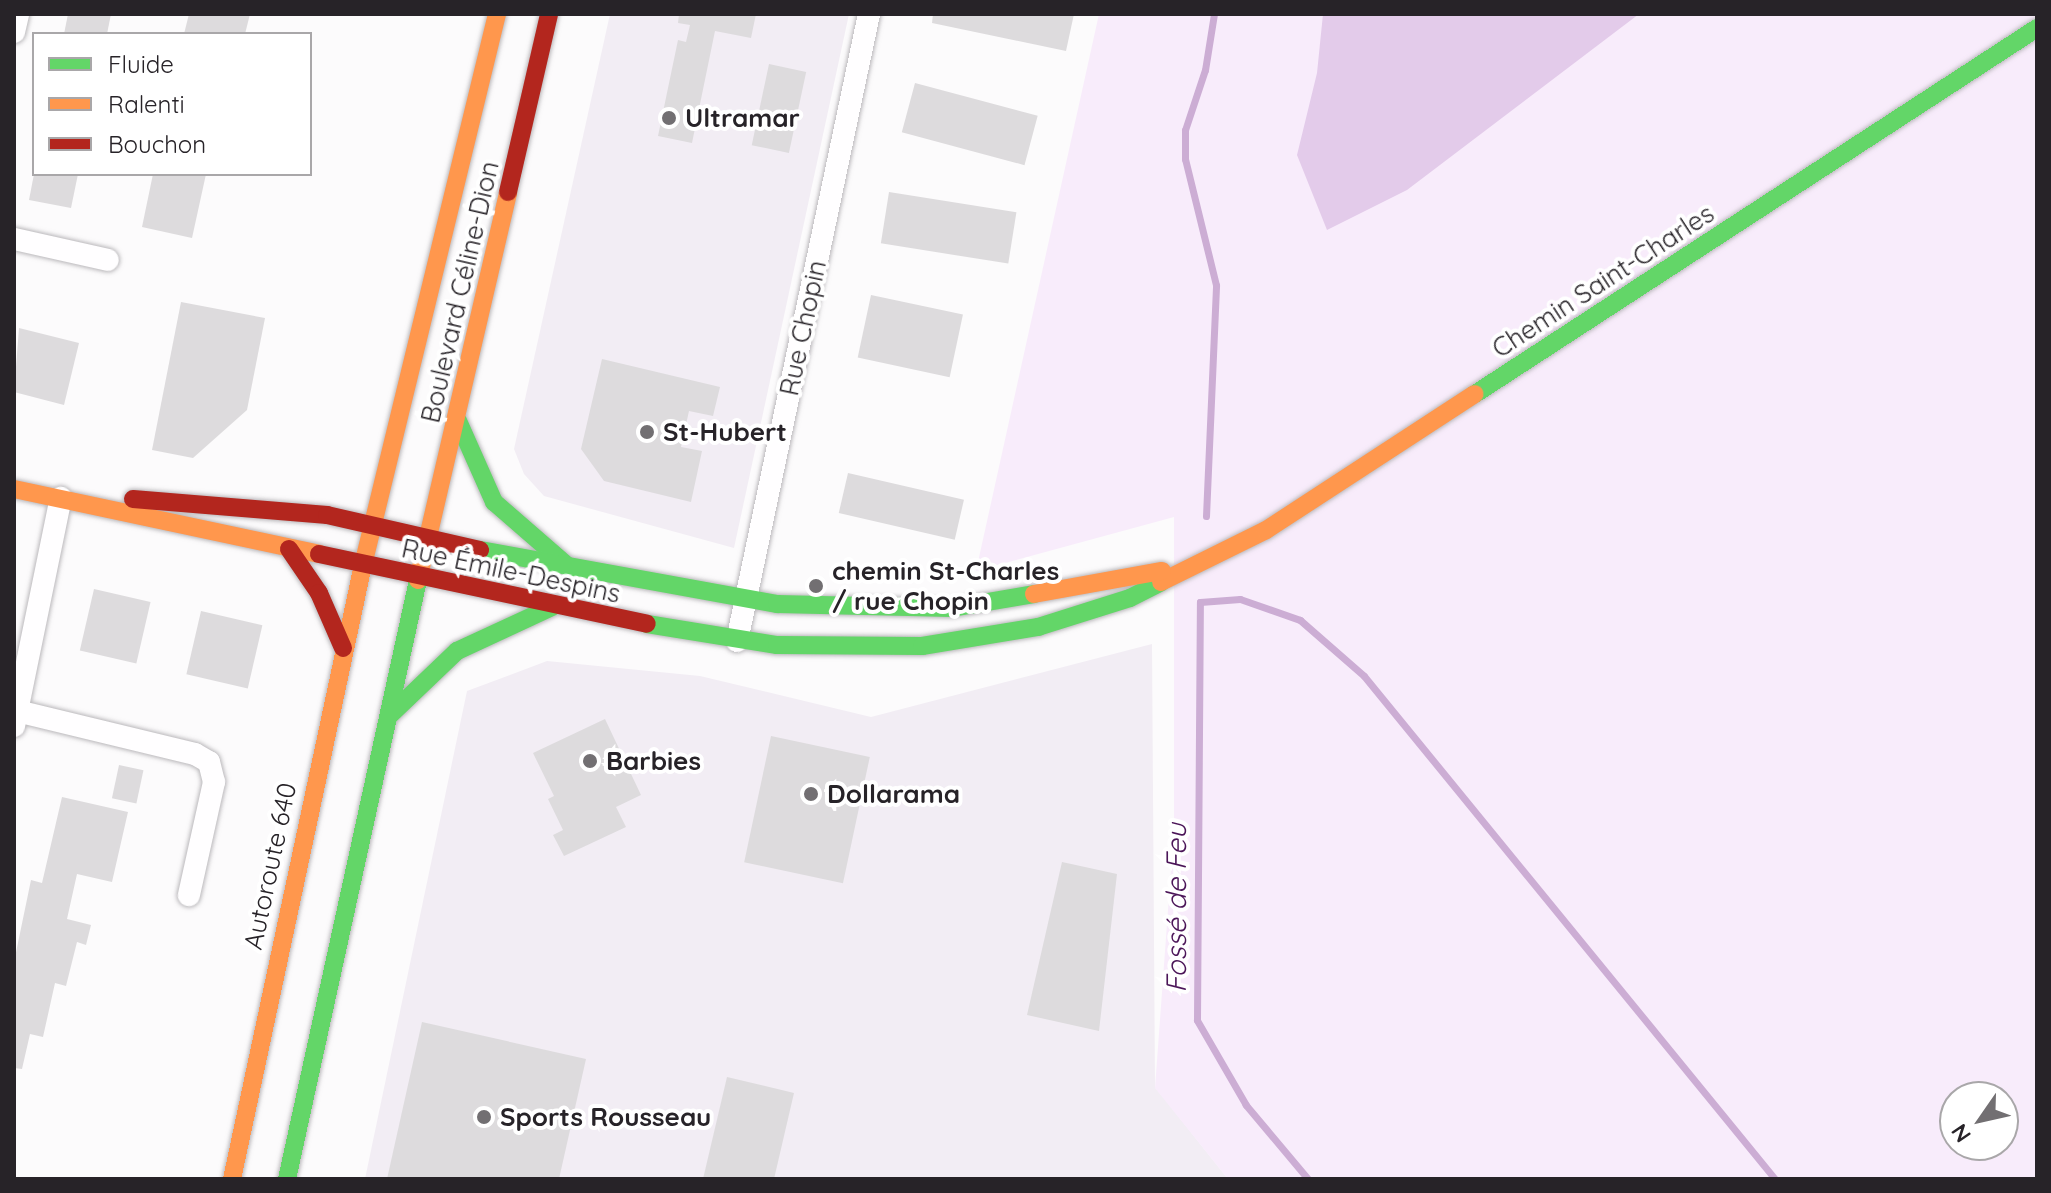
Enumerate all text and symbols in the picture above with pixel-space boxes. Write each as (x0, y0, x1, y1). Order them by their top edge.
legend (32, 32, 312, 176)
text: Fluide (108, 49, 174, 79)
text: Ralenti (108, 89, 185, 119)
place label: Ultramar (685, 102, 800, 134)
marker: Ultramar (660, 109, 678, 127)
text: Bouchon (108, 129, 206, 159)
street label: Boulevard Céline-Dion (415, 158, 505, 426)
street label: Chemin Saint-Charles (1486, 198, 1720, 364)
street label: Rue Chopin (773, 257, 833, 399)
place label: St-Hubert (663, 416, 787, 448)
marker: St-Hubert (638, 423, 656, 441)
street label: Rue Émile-Despins (399, 533, 623, 609)
place label: chemin St-Charles / rue Chopin (832, 555, 1059, 616)
marker: chemin St-Charles / rue Chopin (807, 577, 825, 595)
place label: Barbies (606, 745, 701, 777)
marker: Barbies (581, 752, 599, 770)
place label: Dollarama (827, 778, 960, 810)
street label: Autoroute 640 (237, 780, 303, 952)
marker: Dollarama (802, 785, 820, 803)
water label: Fossé de Feu (1159, 823, 1193, 993)
north arrow (1939, 1081, 2019, 1161)
place label: Sports Rousseau (500, 1101, 711, 1133)
marker: Sports Rousseau (475, 1108, 493, 1126)
text: N (1945, 1119, 1977, 1148)

